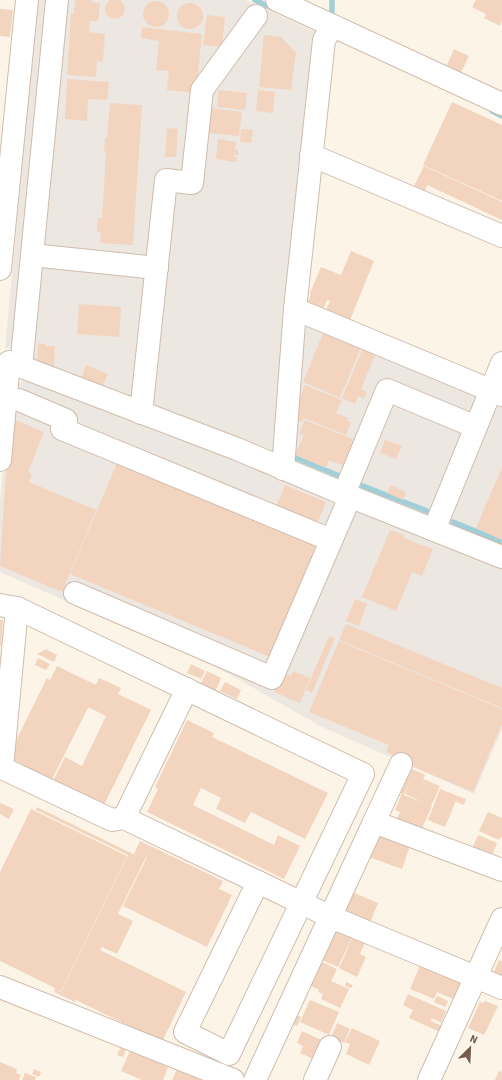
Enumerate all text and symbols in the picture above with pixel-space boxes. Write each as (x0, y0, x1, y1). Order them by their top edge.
north arrow (450, 1028, 490, 1068)
text: N (467, 1031, 480, 1048)

